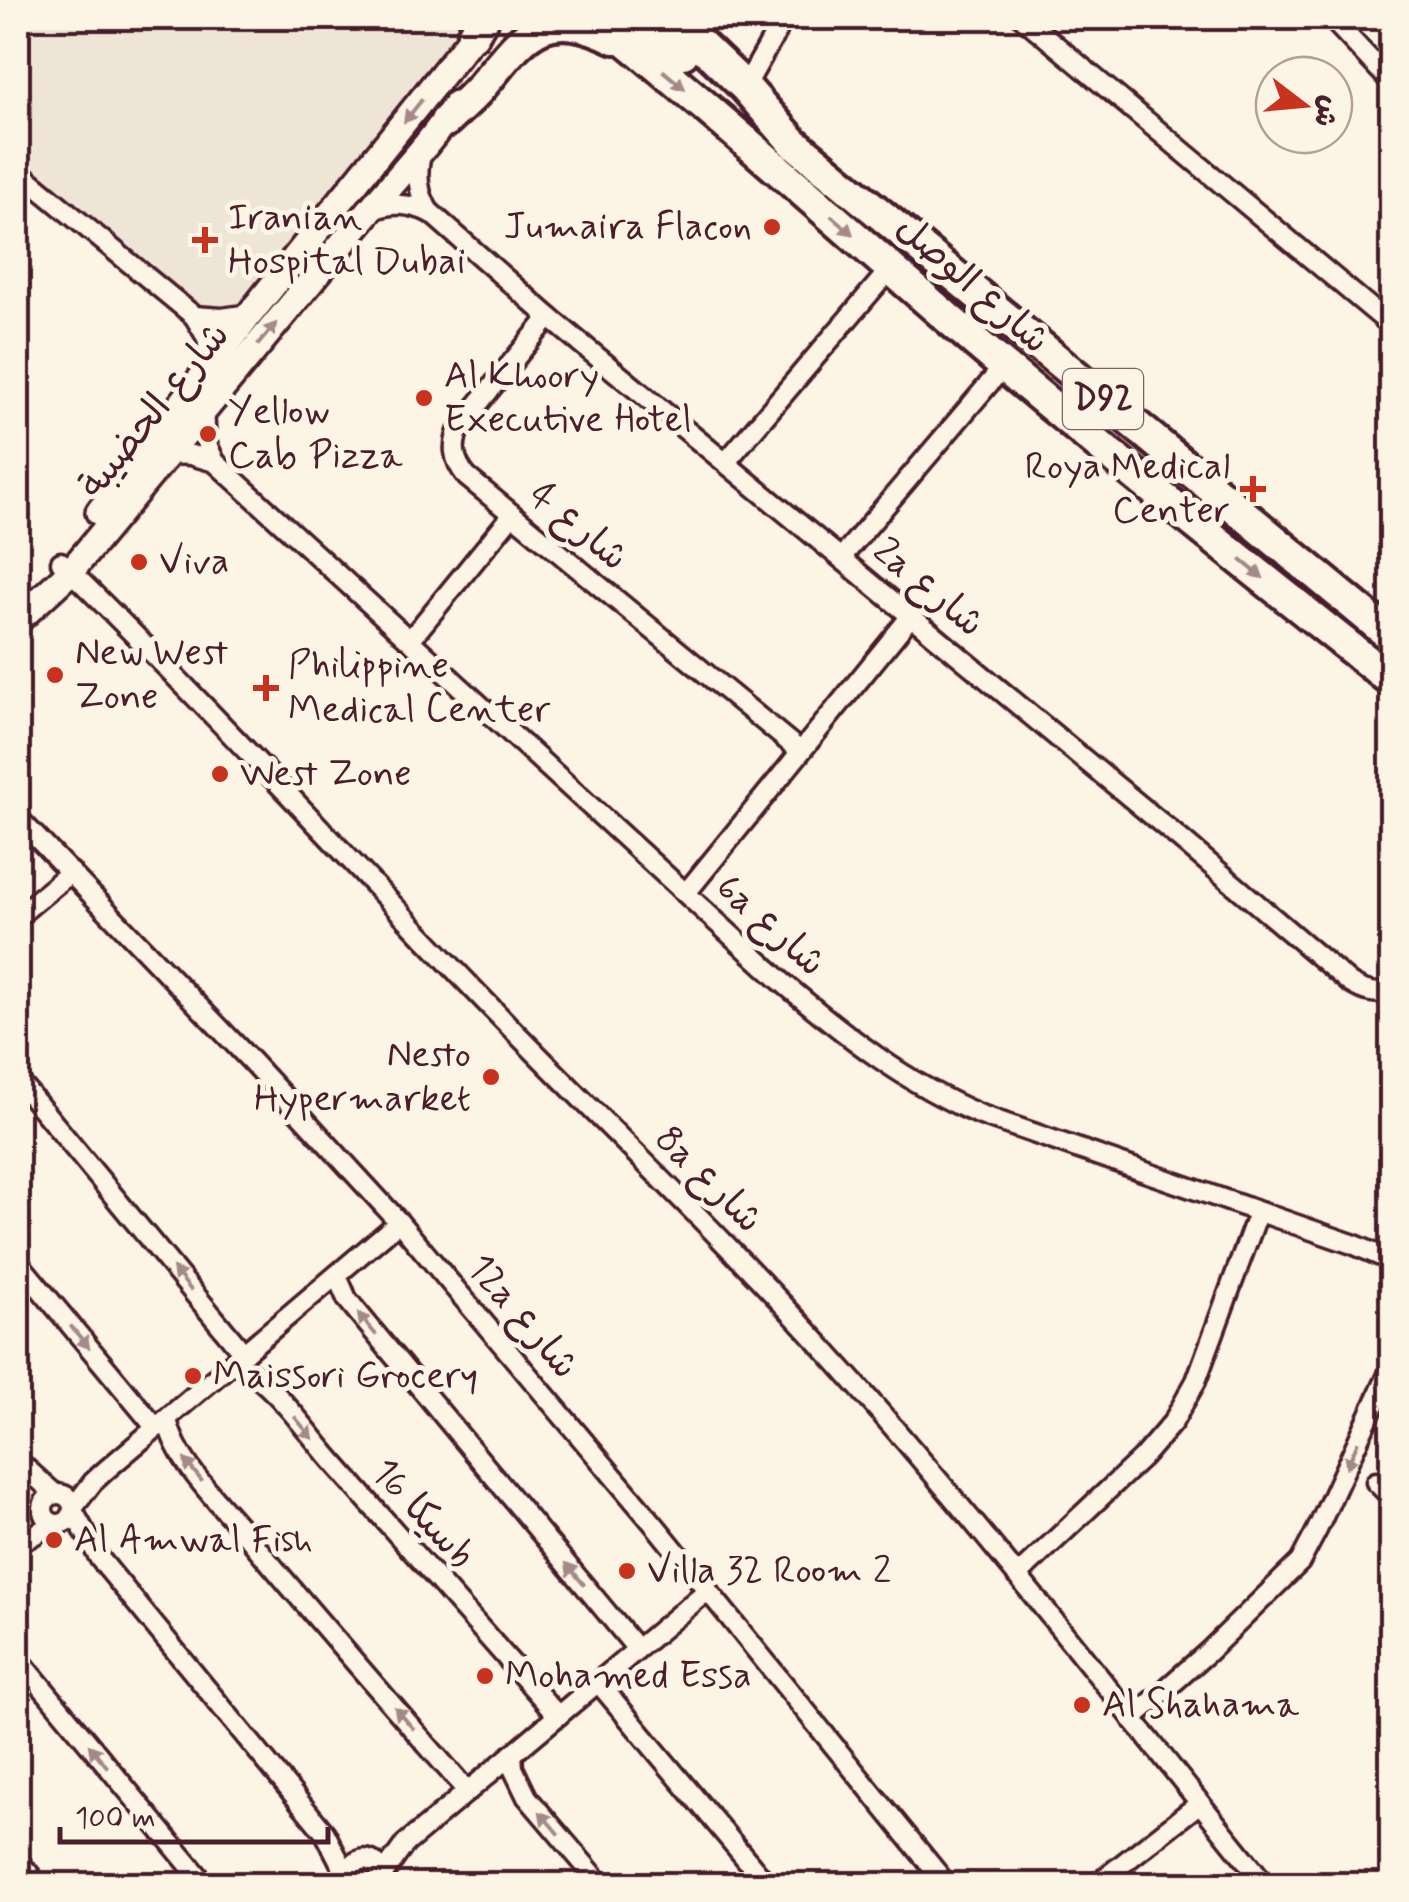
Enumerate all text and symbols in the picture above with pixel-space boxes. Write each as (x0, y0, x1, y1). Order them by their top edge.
north arrow (1254, 55, 1354, 155)
one-way arrow (662, 68, 687, 90)
text: ش (1304, 91, 1348, 131)
one-way arrow (403, 99, 424, 124)
place label: Iranian Hospital Dubai (228, 194, 465, 287)
place label: Jumaira Flacon (504, 203, 752, 252)
street label: شارع الوصل (885, 205, 1059, 365)
one-way arrow (830, 213, 854, 236)
marker: Jumaira Flacon (761, 216, 783, 238)
marker: Iranian Hospital Dubai (192, 227, 218, 253)
street label: شارع الحضيبة (69, 313, 241, 509)
one-way arrow (255, 322, 277, 347)
place label: Al Khoory Executive Hotel (444, 352, 692, 445)
road number: D92 (1063, 369, 1143, 429)
marker: Al Khoory Executive Hotel (413, 387, 435, 409)
place label: Yellow Cab Pizza (228, 388, 403, 481)
marker: Yellow Cab Pizza (197, 423, 219, 445)
place label: Roya Medical Center (1025, 443, 1230, 536)
street label: شارع 4 (518, 471, 638, 583)
marker: Roya Medical Center (1240, 476, 1266, 502)
street label: 2a شارع (862, 527, 994, 649)
place label: Viva (159, 538, 229, 587)
marker: Viva (128, 551, 150, 573)
one-way arrow (1239, 558, 1264, 579)
place label: New West Zone (75, 629, 228, 722)
place label: Philippine Medical Center (288, 642, 550, 735)
marker: New West Zone (44, 664, 66, 686)
marker: Philippine Medical Center (253, 675, 279, 701)
place label: West Zone (240, 750, 412, 799)
marker: West Zone (209, 763, 231, 785)
street label: 6a شارع (705, 864, 835, 988)
place label: Nesto Hypermarket (254, 1031, 471, 1124)
marker: Nesto Hypermarket (480, 1066, 502, 1088)
street label: 8a شارع (643, 1115, 773, 1245)
street label: 12a شارع (455, 1244, 589, 1390)
one-way arrow (172, 1266, 194, 1291)
one-way arrow (357, 1312, 379, 1337)
one-way arrow (69, 1324, 90, 1349)
place label: Maissori Grocery (213, 1352, 478, 1401)
marker: Maissori Grocery (182, 1365, 204, 1387)
one-way arrow (292, 1416, 314, 1441)
one-way arrow (1343, 1441, 1360, 1470)
street label: سيكا 16b (360, 1448, 484, 1580)
one-way arrow (183, 1458, 204, 1483)
place label: Al Amwal Fish (74, 1516, 313, 1565)
marker: Al Amwal Fish (43, 1529, 65, 1551)
place label: Villa 32 Room 2 (647, 1547, 891, 1596)
marker: Villa 32 Room 2 (616, 1560, 638, 1582)
one-way arrow (565, 1562, 586, 1587)
place label: Mohamed Essa (505, 1652, 752, 1701)
marker: Mohamed Essa (474, 1665, 496, 1687)
place label: Al Shahama (1102, 1681, 1299, 1730)
marker: Al Shahama (1071, 1694, 1093, 1716)
one-way arrow (393, 1706, 415, 1731)
one-way arrow (88, 1743, 109, 1768)
scale bar (60, 1782, 328, 1844)
text: 100 m (75, 1799, 156, 1838)
one-way arrow (538, 1811, 560, 1836)

